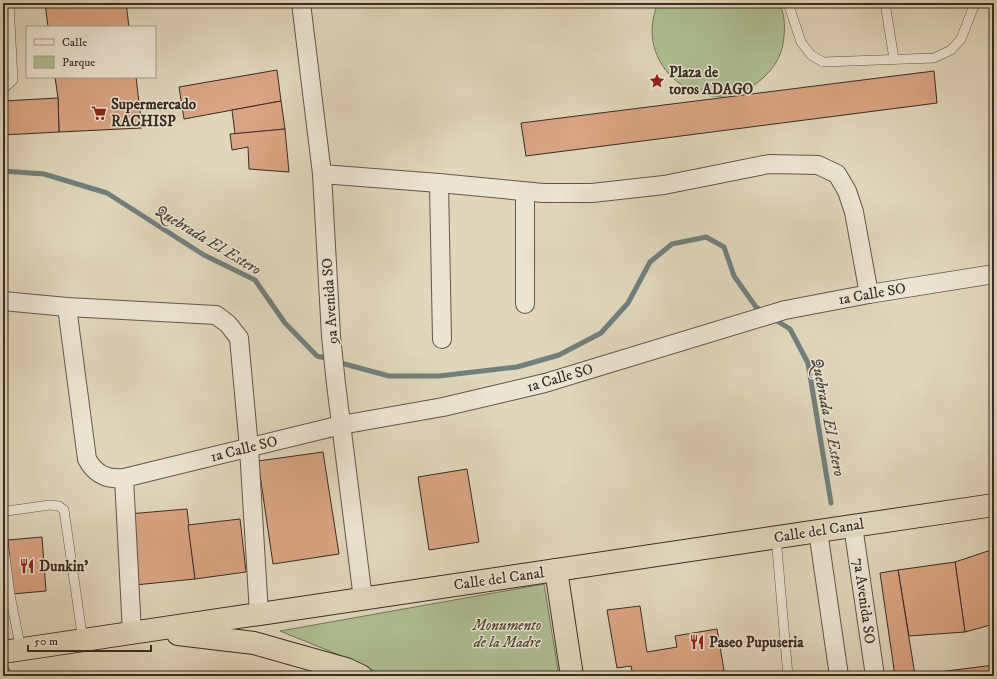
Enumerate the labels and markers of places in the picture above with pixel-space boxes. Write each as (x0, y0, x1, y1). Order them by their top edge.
place label: Plaza de toros ADAGO (669, 63, 754, 99)
place icon: Plaza de toros ADAGO (648, 72, 666, 90)
place label: Supermercado RACHISP (111, 95, 197, 131)
supermarket icon: Supermercado RACHISP (90, 104, 108, 122)
restaurant icon: Dunkin' (18, 557, 36, 575)
place label: Dunkin' (39, 557, 88, 576)
restaurant icon: Paseo Pupuseria (688, 633, 706, 651)
place label: Paseo Pupuseria (709, 633, 804, 652)

